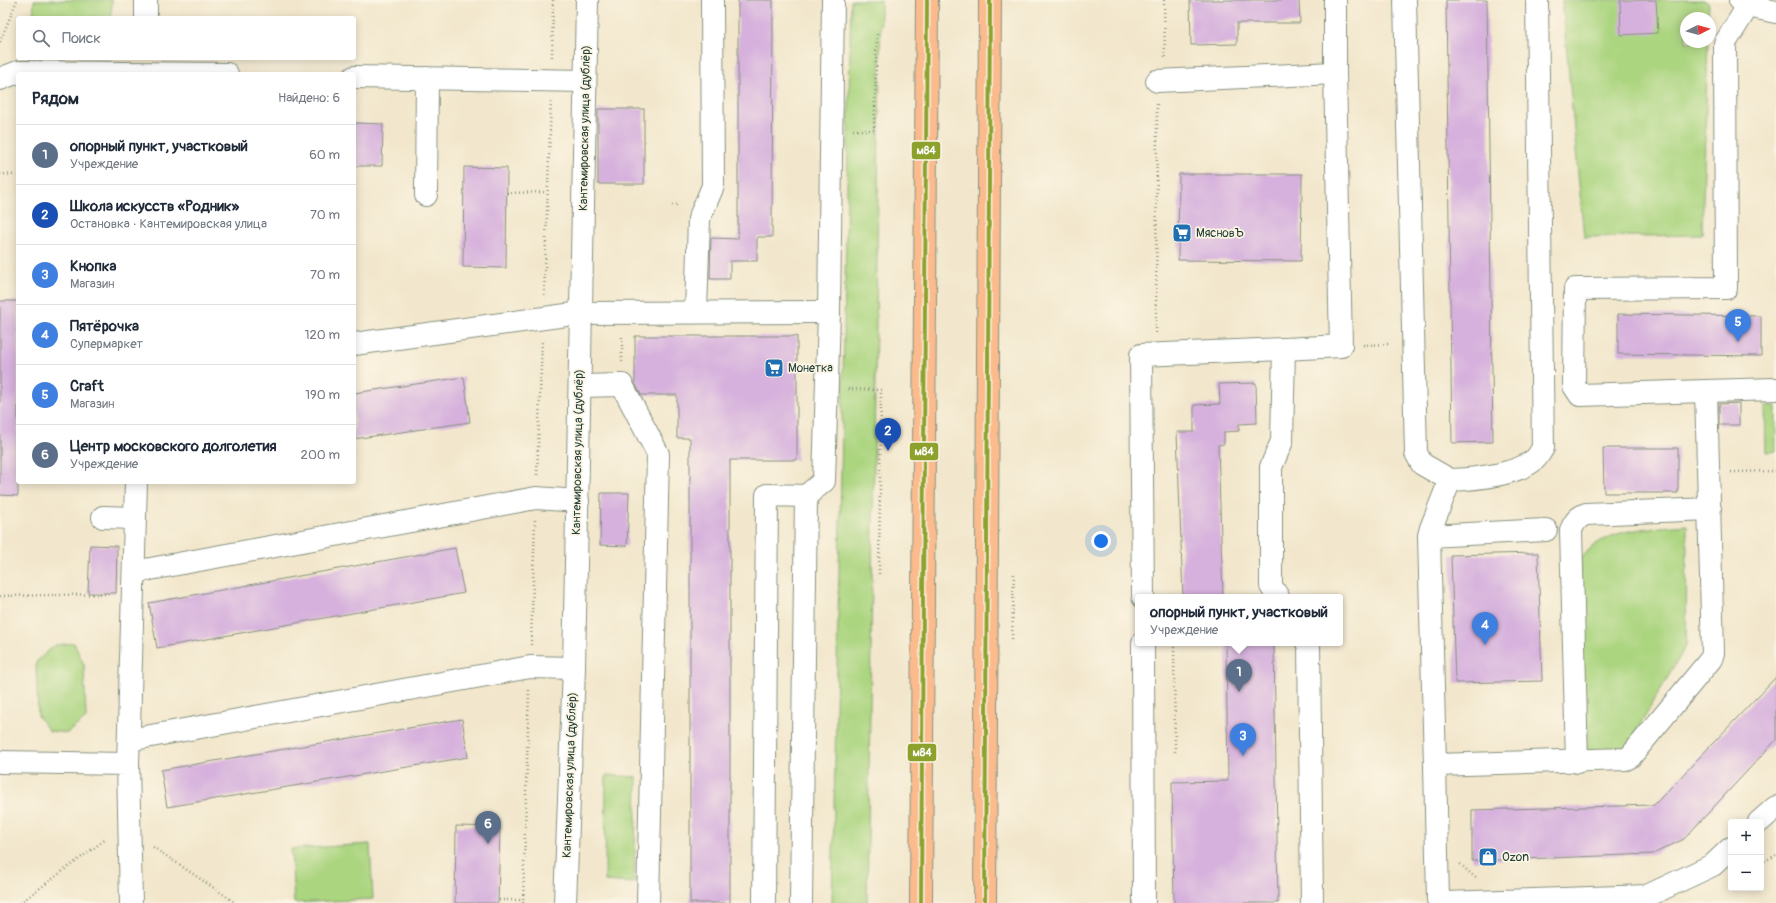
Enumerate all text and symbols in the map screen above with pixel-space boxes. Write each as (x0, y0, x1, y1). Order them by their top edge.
north arrow (1680, 12, 1716, 48)
search box (16, 16, 356, 60)
icon: search (30, 27, 52, 49)
text: Поиск (62, 29, 101, 48)
street label: Кантемировская улица (дублёр) (576, 45, 594, 211)
text: Рядом (32, 88, 79, 109)
text: Найдено: 6 (278, 90, 340, 106)
text: опорный пункт, участковый (70, 137, 248, 156)
line badge: м84 (911, 141, 941, 160)
text: м84 (916, 144, 936, 157)
text: 1 (42, 147, 48, 163)
text: 60 m (309, 147, 340, 163)
text: Учреждение (70, 156, 138, 172)
text: Школа искусств «Родник» (70, 197, 239, 216)
text: 2 (41, 207, 49, 223)
text: 70 m (310, 207, 340, 223)
text: Остановка · Кантемировская улица (70, 216, 267, 232)
supermarket icon: МясновЪ (1171, 222, 1193, 244)
place label: МясновЪ (1196, 226, 1244, 241)
text: Кнопка (70, 257, 117, 276)
text: 3 (41, 267, 49, 283)
text: 70 m (310, 267, 340, 283)
text: Магазин (70, 276, 114, 292)
pin: 5 (1725, 309, 1751, 342)
text: Пятёрочка (70, 317, 139, 336)
text: 4 (41, 327, 49, 343)
text: 120 m (304, 327, 340, 343)
text: Супермаркет (70, 336, 143, 352)
supermarket icon: Монетка (763, 357, 785, 379)
place label: Монетка (788, 361, 833, 376)
street label: Кантемировская улица (дублёр) (569, 369, 587, 535)
text: Craft (70, 377, 104, 396)
text: 5 (41, 387, 49, 403)
text: 190 m (305, 387, 340, 403)
text: Магазин (70, 396, 114, 412)
pin: 2 (875, 418, 901, 451)
text: Центр московского долголетия (70, 437, 277, 456)
line badge: м84 (909, 442, 939, 461)
text: м84 (914, 445, 934, 458)
text: 6 (41, 447, 49, 463)
text: 200 m (301, 447, 340, 463)
text: Учреждение (70, 456, 138, 472)
your location (1091, 531, 1111, 551)
popup (1135, 594, 1343, 646)
text: опорный пункт, участковый (1150, 603, 1328, 622)
pin: 4 (1472, 612, 1498, 645)
text: Учреждение (1150, 622, 1218, 638)
pin: 1 (1226, 659, 1252, 692)
street label: Кантемировская улица (дублёр) (560, 692, 580, 858)
pin: 3 (1230, 723, 1256, 756)
line badge: м84 (907, 743, 937, 762)
text: м84 (912, 746, 932, 759)
pin: 6 (475, 811, 501, 844)
map controls (1728, 819, 1764, 891)
button: + (1728, 819, 1764, 855)
shop icon: Ozon (1477, 846, 1499, 868)
place label: Ozon (1502, 850, 1529, 865)
button: − (1728, 855, 1764, 891)

